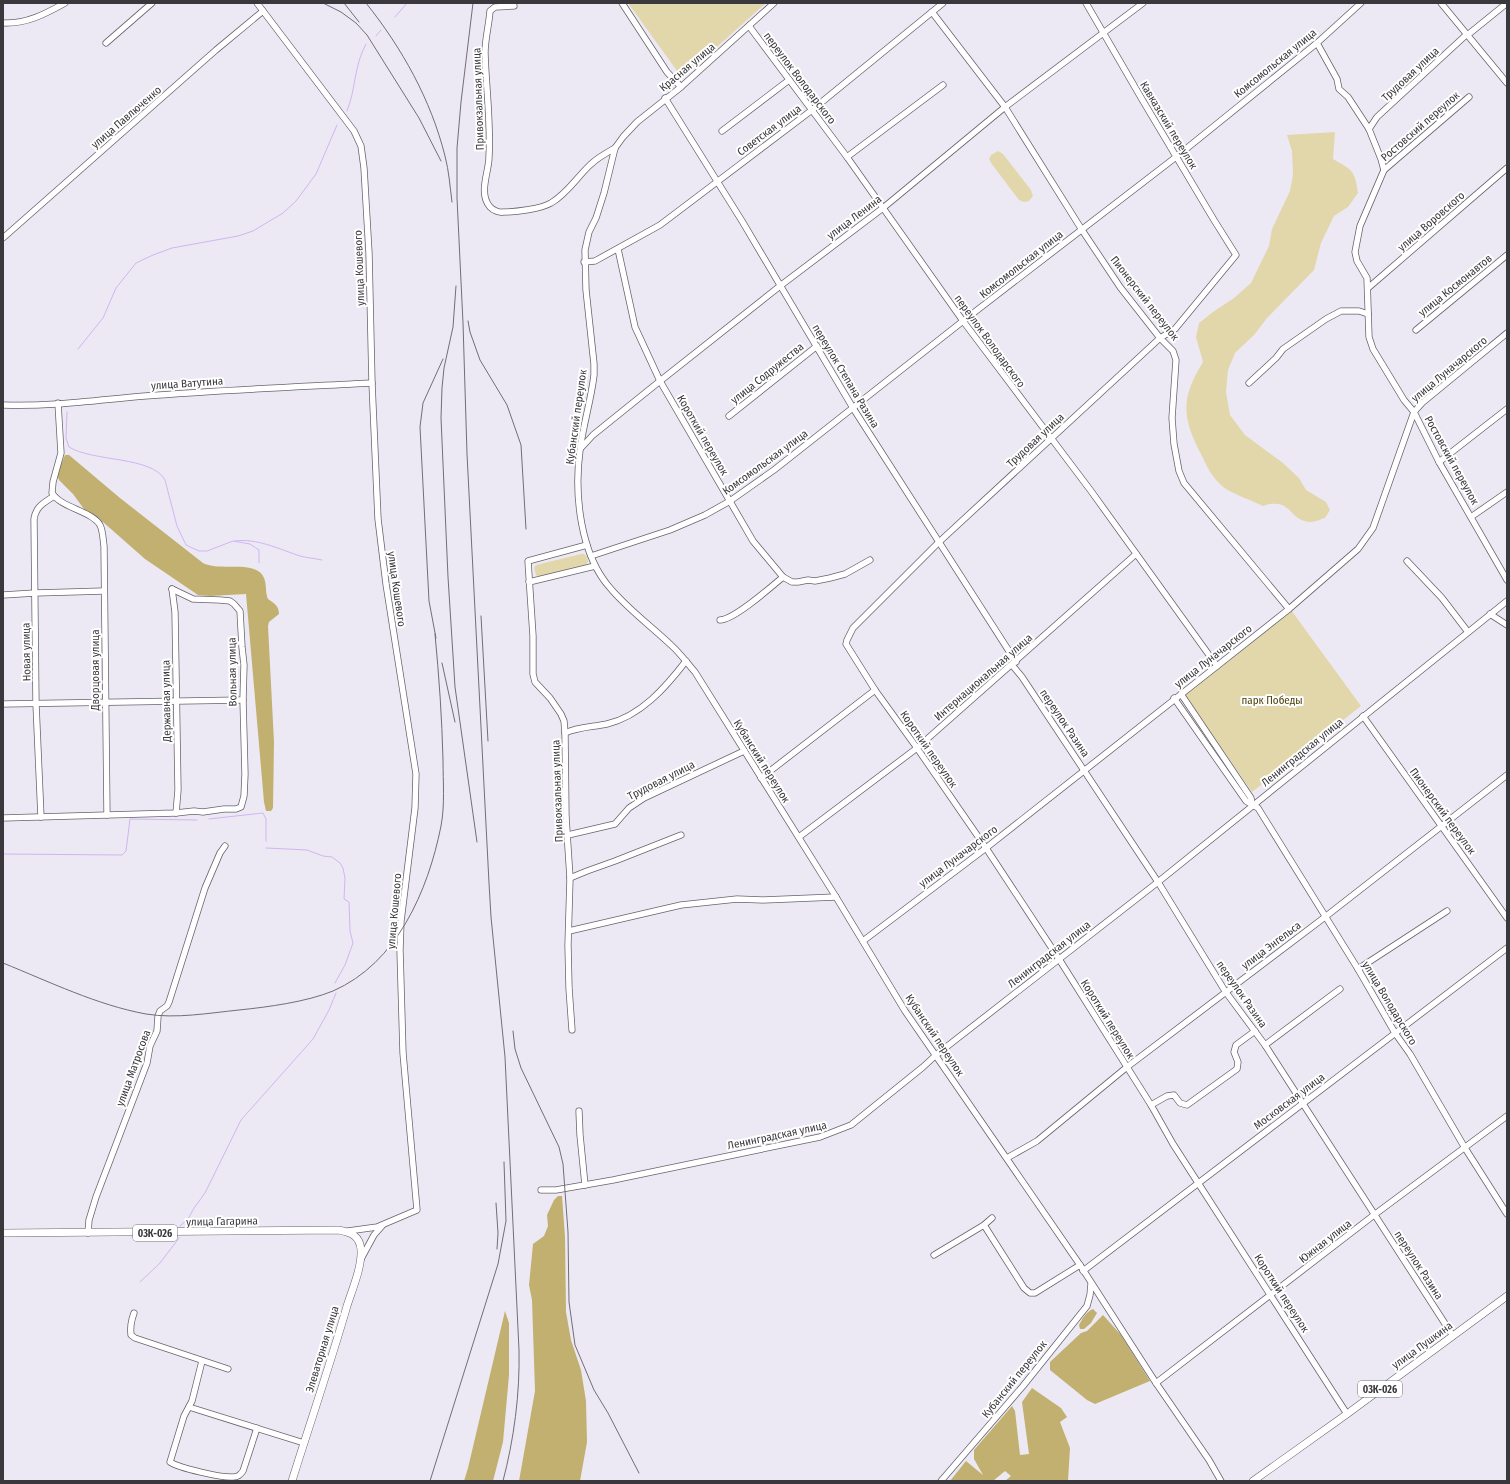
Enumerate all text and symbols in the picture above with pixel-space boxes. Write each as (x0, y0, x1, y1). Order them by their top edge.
street label: Комсомольская улица (1231, 26, 1319, 101)
street label: переулок Володарского (761, 30, 839, 127)
street label: Красная улица (657, 40, 718, 94)
street label: Трудовая улица (1379, 45, 1442, 104)
street label: Привокзальная улица (470, 47, 487, 150)
street label: Кавказский переулок (1137, 79, 1200, 172)
street label: улица Павлюченко (89, 83, 164, 151)
street label: Ростовский переулок (1378, 88, 1463, 164)
street label: Советская улица (735, 102, 804, 159)
street label: улица Воровского (1395, 189, 1468, 254)
street label: улица Ленина (824, 193, 884, 242)
street label: Комсомольская улица (977, 228, 1066, 301)
street label: улица Кошевого (352, 230, 367, 306)
street label: улица Космонавтов (1416, 252, 1495, 319)
street label: Пионерский переулок (1108, 253, 1182, 344)
street label: переулок Володарского (952, 292, 1028, 390)
street label: переулок Степана Разина (809, 322, 882, 431)
street label: улица Луначарского (1409, 334, 1490, 405)
street label: улица Содружества (728, 340, 806, 407)
street label: Кубанский переулок (563, 368, 590, 465)
street label: улица Ватутина (151, 374, 224, 393)
street label: Короткий переулок (674, 393, 731, 479)
street label: Трудовая улица (1004, 411, 1067, 470)
street label: Ростовский переулок (1422, 414, 1482, 508)
street label: Комсомольская улица (720, 427, 810, 498)
street label: улица Кошевого (385, 551, 408, 628)
street label: Новая улица (19, 622, 34, 682)
street label: улица Луначарского (1172, 622, 1255, 691)
street label: Дворцовая улица (89, 629, 102, 712)
street label: Интернациональная улица (932, 631, 1035, 723)
street label: Вольная улица (225, 637, 240, 707)
street label: Державная улица (159, 660, 174, 743)
street label: переулок Разина (1037, 687, 1092, 760)
park label: парк Победы (1241, 694, 1303, 707)
street label: Короткий переулок (897, 708, 960, 791)
street label: Ленинградская улица (1259, 716, 1346, 789)
street label: Кубанский переулок (731, 717, 793, 806)
street label: Привокзальная улица (549, 739, 566, 842)
street label: Трудовая улица (626, 758, 697, 803)
street label: Пионерский переулок (1407, 766, 1479, 858)
street label: улица Луначарского (917, 823, 1000, 890)
street label: улица Кошевого (385, 872, 404, 949)
street label: Ленинградская улица (1005, 918, 1093, 991)
street label: улица Энгельса (1239, 919, 1304, 972)
street label: переулок Разина (1214, 958, 1270, 1030)
street label: улица Володарского (1359, 959, 1420, 1048)
street label: Короткий переулок (1078, 977, 1138, 1062)
street label: Кубанский переулок (902, 992, 967, 1079)
street label: улица Матросова (114, 1028, 153, 1108)
street label: Московская улица (1251, 1071, 1327, 1132)
street label: Ленинградская улица (726, 1119, 828, 1152)
street label: улица Гагарина (186, 1214, 258, 1229)
street label: Южная улица (1297, 1217, 1354, 1266)
road number: 03К-026 (133, 1225, 177, 1241)
street label: переулок Разина (1392, 1229, 1446, 1302)
street label: Короткий переулок (1251, 1252, 1312, 1336)
street label: Элеваторная улица (303, 1304, 342, 1394)
street label: улица Пушкина (1389, 1319, 1455, 1372)
street label: Кубанский переулок (979, 1337, 1050, 1421)
road number: 03К-026 (1358, 1381, 1402, 1397)

